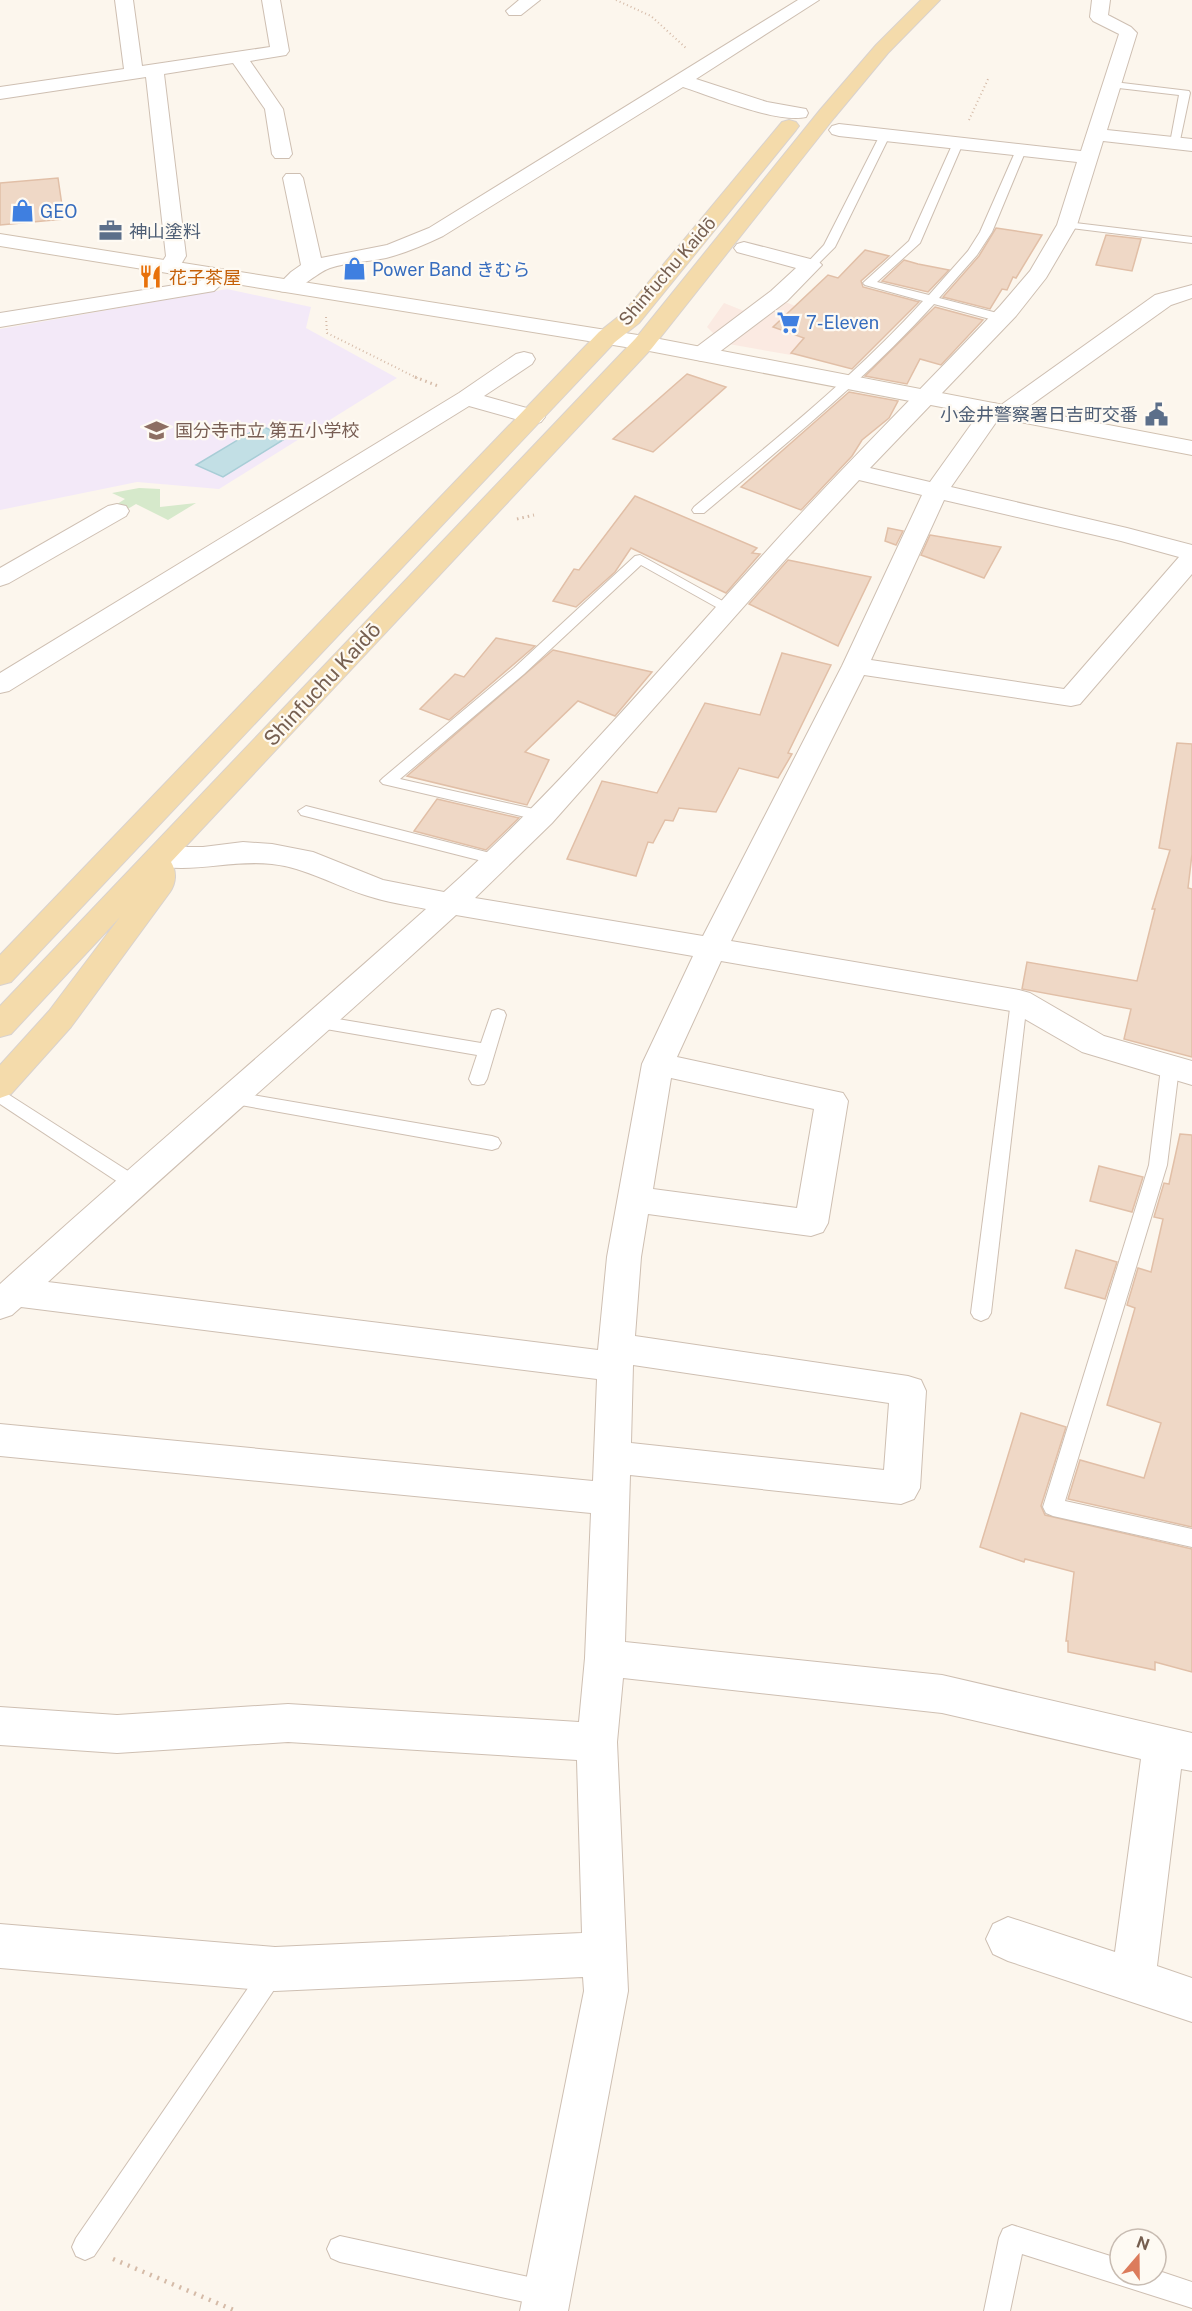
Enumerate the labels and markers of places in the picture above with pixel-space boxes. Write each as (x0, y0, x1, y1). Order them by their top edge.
shop icon: GEO (9, 198, 35, 224)
place label: GEO (40, 201, 78, 222)
office icon: 神山塗料 (98, 218, 124, 244)
place label: 神山塗料 (129, 221, 201, 242)
shop icon: Power Band きむら (341, 256, 367, 282)
place label: Power Band きむら (372, 259, 530, 280)
restaurant icon: 花子茶屋 (138, 264, 164, 290)
place label: 花子茶屋 (169, 267, 241, 288)
supermarket icon: 7-Eleven (775, 309, 801, 335)
place label: 7-Eleven (806, 312, 879, 333)
public building icon: 小金井警察署日吉町交番 (1143, 401, 1169, 427)
place label: 小金井警察署日吉町交番 (940, 404, 1138, 425)
school or university icon: 国分寺市立 第五小学校 (144, 417, 170, 443)
place label: 国分寺市立 第五小学校 (175, 420, 359, 441)

